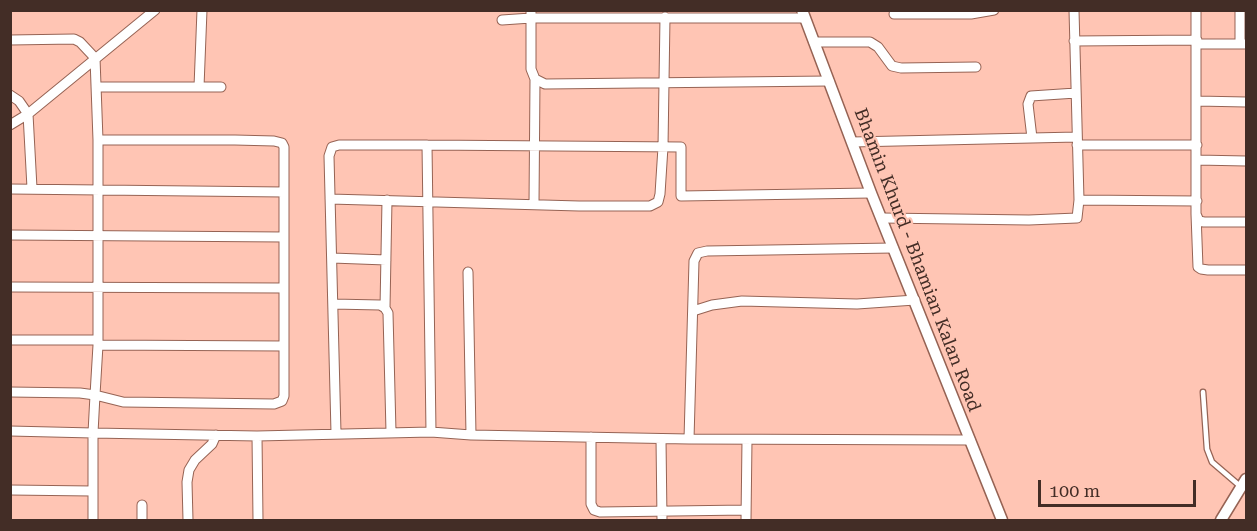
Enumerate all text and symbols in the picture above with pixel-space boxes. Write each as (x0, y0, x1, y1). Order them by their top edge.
street label: Bhamin Khurd - Bhamian Kalan Road (849, 105, 985, 415)
scale bar (1041, 468, 1198, 506)
text: 100 m (1049, 480, 1100, 501)

